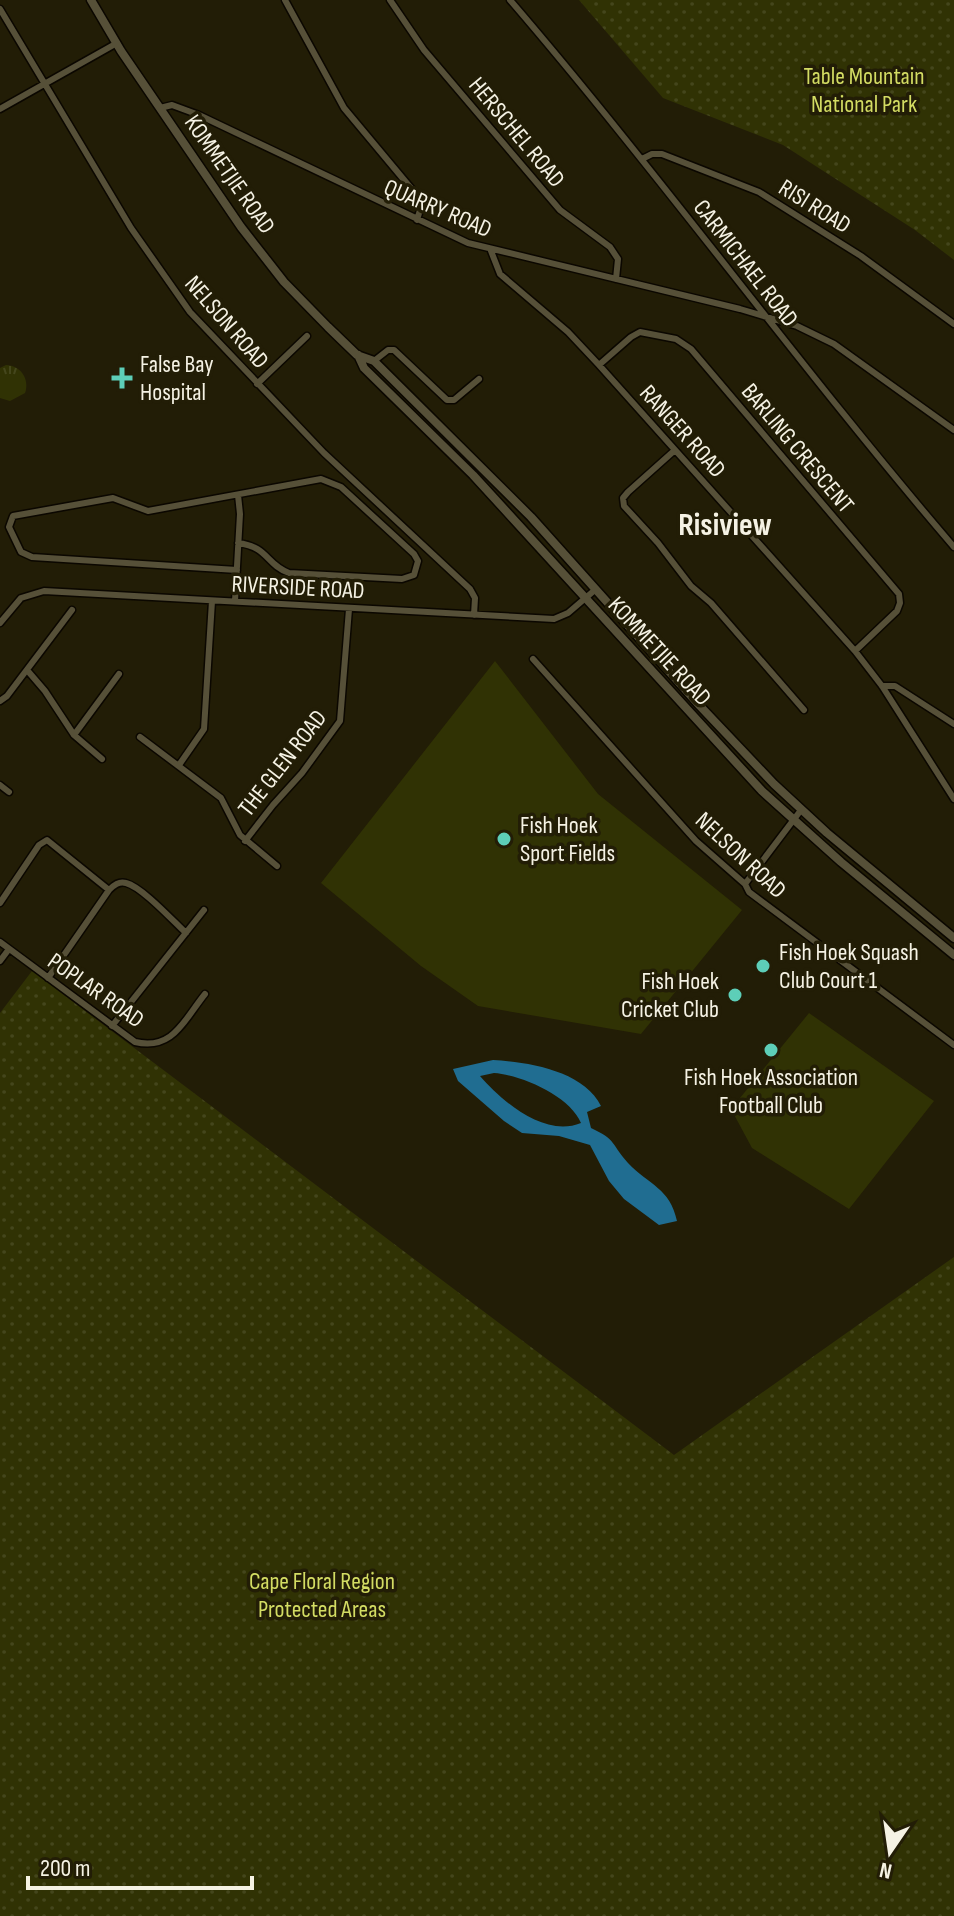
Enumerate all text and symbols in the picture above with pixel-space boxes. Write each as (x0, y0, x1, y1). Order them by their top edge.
park label: Table Mountain National Park (803, 62, 925, 119)
street label: HERSCHEL ROAD (462, 71, 571, 193)
street label: KOMMETJIE ROAD (178, 109, 281, 239)
street label: QUARRY ROAD (380, 173, 496, 244)
street label: RISI ROAD (773, 173, 856, 240)
street label: CARMICHAEL ROAD (687, 194, 804, 333)
street label: NELSON ROAD (178, 270, 275, 375)
place label: False Bay Hospital (140, 350, 214, 407)
marker: False Bay Hospital (111, 367, 133, 389)
street label: BARLING CRESCENT (735, 378, 860, 519)
street label: RANGER ROAD (633, 379, 732, 484)
district label: Risiview (678, 506, 772, 545)
street label: RIVERSIDE ROAD (231, 570, 365, 605)
street label: KOMMETJIE ROAD (602, 591, 718, 712)
street label: THE GLEN ROAD (232, 704, 333, 822)
street label: NELSON ROAD (689, 806, 792, 905)
place label: Fish Hoek Sport Fields (520, 811, 615, 868)
marker: Fish Hoek Sport Fields (495, 830, 513, 848)
place label: Fish Hoek Squash Club Court 1 (779, 938, 919, 995)
street label: POPLAR ROAD (42, 947, 150, 1034)
marker: Fish Hoek Squash Club Court 1 (754, 957, 772, 975)
place label: Fish Hoek Cricket Club (621, 967, 719, 1024)
marker: Fish Hoek Cricket Club (726, 986, 744, 1004)
marker: Fish Hoek Association Football Club (762, 1041, 780, 1059)
place label: Fish Hoek Association Football Club (684, 1063, 858, 1120)
park label: Cape Floral Region Protected Areas (249, 1567, 395, 1624)
north arrow (850, 1812, 930, 1892)
scale bar (28, 1840, 252, 1890)
text: 200 m (40, 1854, 91, 1883)
text: N (877, 1856, 895, 1885)

